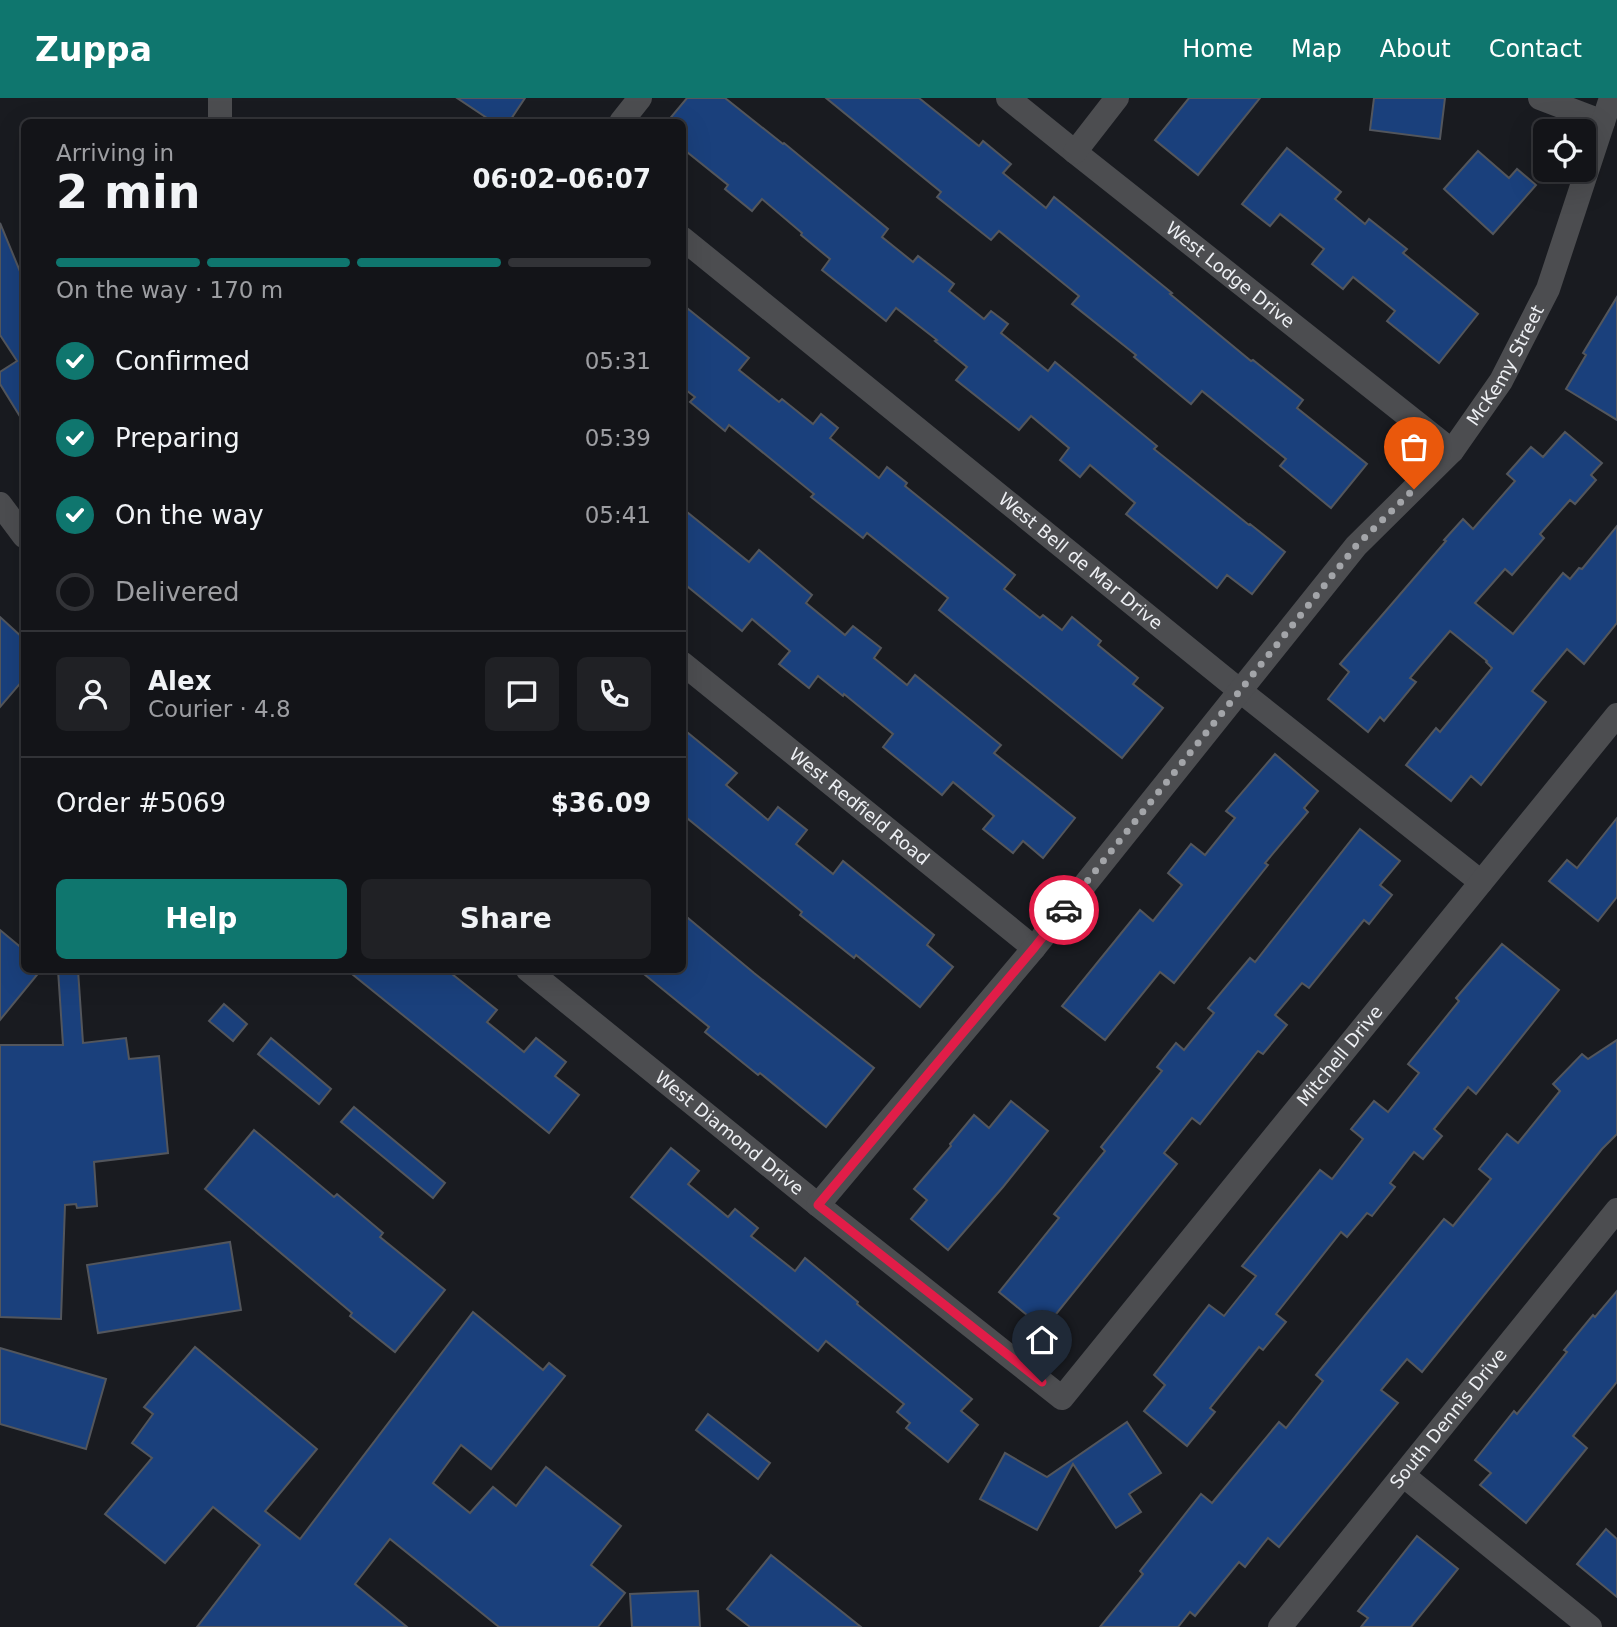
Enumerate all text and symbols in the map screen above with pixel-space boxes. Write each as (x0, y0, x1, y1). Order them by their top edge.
text: Zuppa (35, 30, 152, 69)
text: Home (1182, 35, 1253, 63)
text: Map (1291, 35, 1342, 63)
text: About (1380, 35, 1451, 63)
text: Contact (1489, 35, 1582, 63)
map controls (1533, 119, 1596, 182)
button: locate (1533, 119, 1596, 182)
text: Arriving in (56, 140, 174, 166)
text: 06:02–06:07 (472, 164, 651, 194)
text: 2 min (56, 165, 200, 219)
street label: West Lodge Drive (1162, 217, 1299, 332)
text: On the way · 170 m (56, 277, 283, 303)
street label: McKemy Street (1462, 301, 1548, 430)
icon: check (56, 342, 94, 380)
text: Confirmed (115, 346, 250, 376)
text: 05:31 (585, 348, 651, 374)
pin (1384, 417, 1444, 489)
icon: check (56, 419, 94, 457)
text: Preparing (115, 423, 240, 453)
text: 05:39 (585, 425, 651, 451)
icon: bag (1395, 428, 1433, 466)
street label: West Bell de Mar Drive (994, 488, 1167, 634)
icon: check (56, 496, 94, 534)
text: On the way (115, 500, 264, 530)
text: 05:41 (585, 502, 651, 528)
text: Delivered (115, 577, 239, 607)
button: person (56, 657, 130, 731)
button: chat (485, 657, 559, 731)
button: phone (577, 657, 651, 731)
text: Alex (148, 666, 211, 696)
text: Courier · 4.8 (148, 696, 291, 722)
street label: West Redfield Road (785, 743, 934, 869)
text: Order #5069 (56, 788, 226, 818)
text: $36.09 (551, 788, 651, 818)
courier (1029, 875, 1099, 945)
button: Help (56, 879, 347, 959)
button: Share (361, 879, 651, 959)
icon: car (1045, 891, 1083, 929)
street label: Mitchell Drive (1292, 1001, 1387, 1110)
street label: West Diamond Drive (651, 1066, 808, 1199)
pin (1012, 1310, 1072, 1382)
icon: home (1023, 1321, 1061, 1359)
street label: South Dennis Drive (1385, 1344, 1511, 1493)

